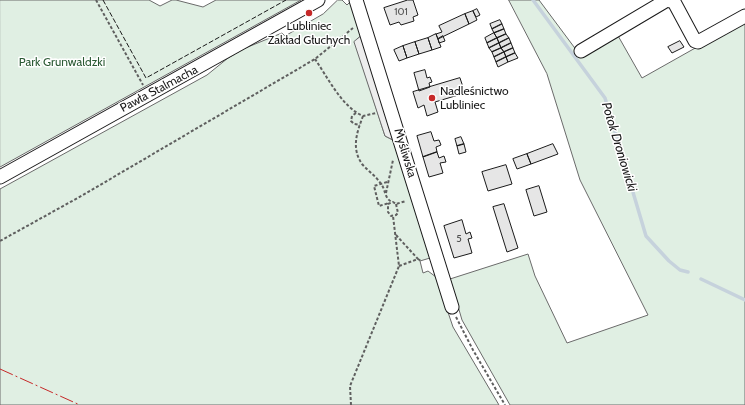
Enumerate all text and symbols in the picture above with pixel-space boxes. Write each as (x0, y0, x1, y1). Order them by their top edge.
house number: 101 (394, 6, 408, 18)
marker: Lubliniec Zakład Głuchych (304, 8, 314, 18)
place label: Lubliniec Zakład Głuchych (268, 19, 350, 47)
park label: Park Grunwaldzki (19, 55, 105, 69)
street label: Pawła Stalmacha (118, 63, 200, 115)
place label: Nadleśnictwo Lubliniec (440, 84, 509, 112)
marker: Nadleśnictwo Lubliniec (427, 93, 437, 103)
water label: Potok Droniowicki (598, 100, 640, 194)
street label: Myśliwska (391, 127, 419, 179)
house number: 5 (456, 233, 462, 245)

